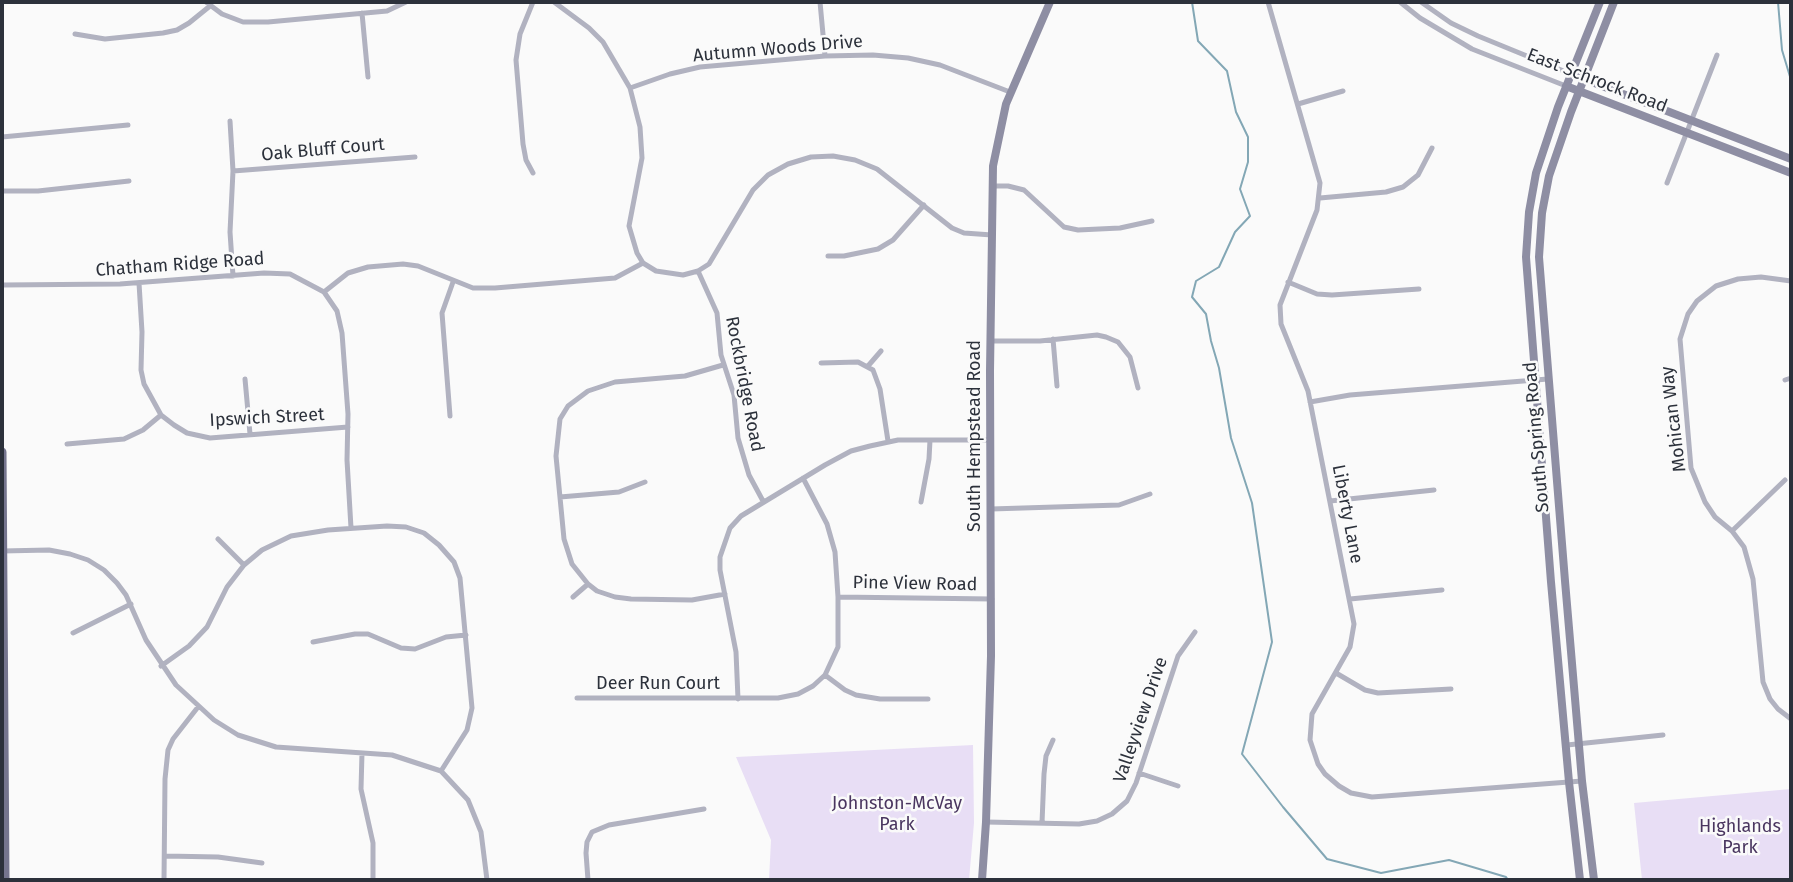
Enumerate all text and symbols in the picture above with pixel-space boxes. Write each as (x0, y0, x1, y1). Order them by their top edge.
street label: Autumn Woods Drive (692, 31, 864, 67)
street label: East Schrock Road (1524, 44, 1670, 118)
street label: Oak Bluff Court (260, 134, 386, 166)
street label: Chatham Ridge Road (95, 248, 265, 282)
street label: Rockbridge Road (720, 314, 768, 454)
street label: South Hempstead Road (964, 340, 986, 532)
street label: South Spring Road (1520, 361, 1554, 513)
street label: Mohican Way (1657, 365, 1691, 473)
street label: Ipswich Street (209, 404, 325, 432)
street label: Liberty Lane (1327, 463, 1367, 565)
street label: Pine View Road (852, 572, 978, 596)
street label: Valleyview Drive (1109, 654, 1173, 786)
street label: Deer Run Court (596, 673, 720, 695)
park label: Johnston-McVay Park (832, 793, 962, 836)
park label: Highlands Park (1699, 816, 1781, 858)

